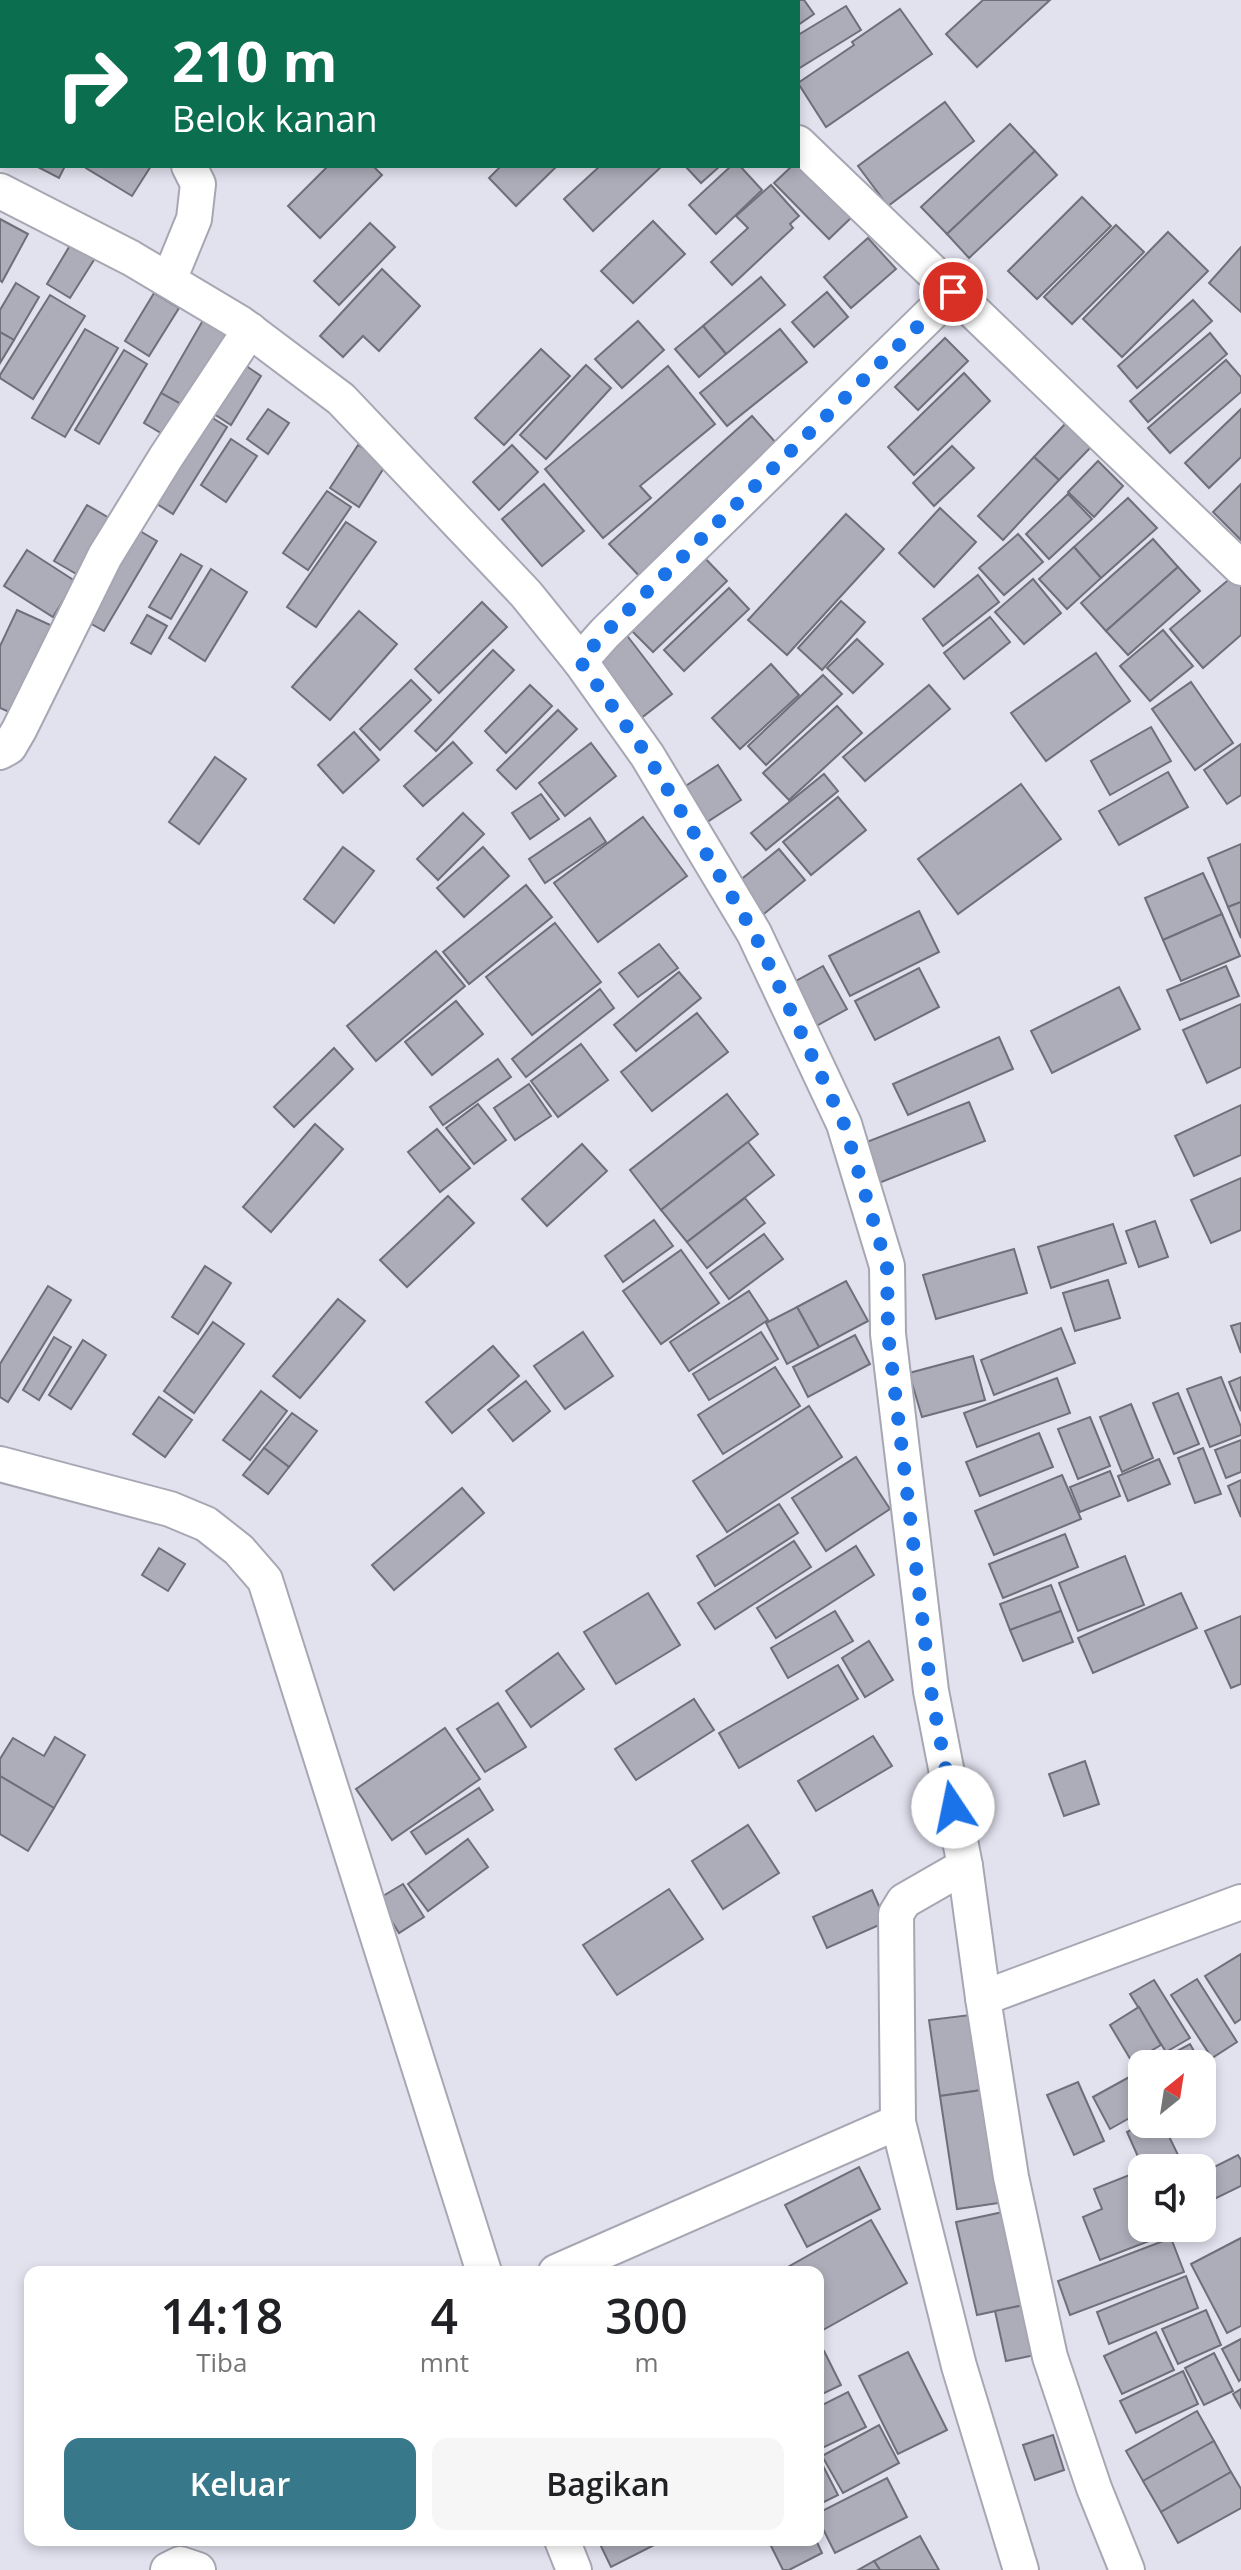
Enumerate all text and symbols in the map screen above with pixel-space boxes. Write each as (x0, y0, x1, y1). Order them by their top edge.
text: 210 m (172, 22, 338, 98)
icon: right (40, 32, 144, 136)
text: Belok kanan (172, 94, 378, 143)
pin (919, 258, 987, 326)
icon: arrive (931, 270, 975, 314)
position arrow (911, 1765, 995, 1849)
north arrow (1128, 2050, 1216, 2138)
map controls (1128, 2050, 1216, 2242)
button: sound (1128, 2154, 1216, 2242)
text: 14:18 (160, 2283, 283, 2348)
text: 4 (431, 2283, 458, 2348)
text: 300 (605, 2283, 688, 2348)
text: Tiba (196, 2344, 247, 2380)
text: mnt (420, 2344, 469, 2380)
text: m (634, 2344, 658, 2380)
button: Keluar (64, 2438, 416, 2530)
button: Bagikan (432, 2438, 784, 2530)

